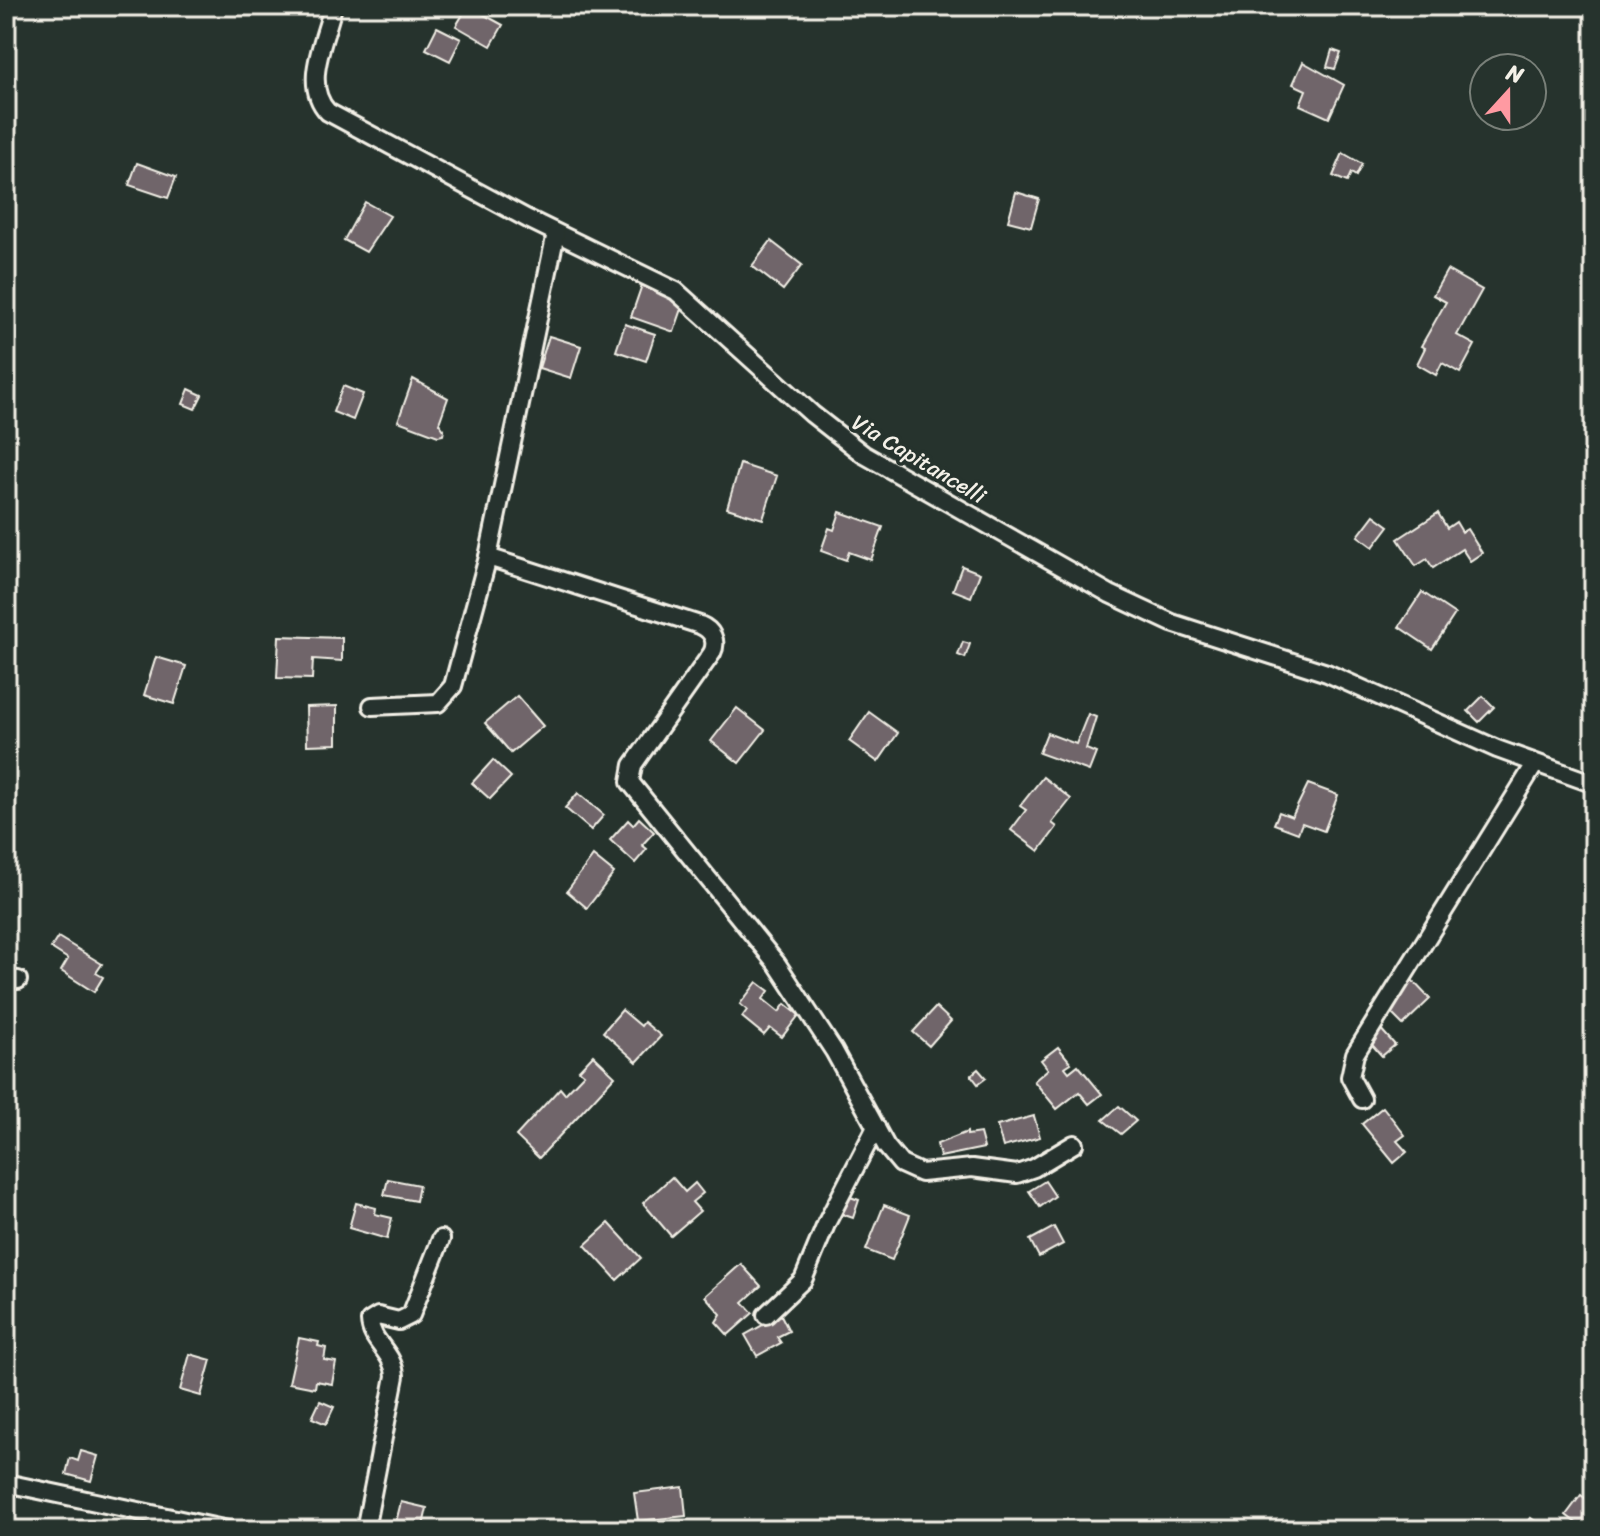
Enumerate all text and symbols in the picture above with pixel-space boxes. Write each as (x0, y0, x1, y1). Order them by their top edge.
north arrow (1468, 52, 1548, 132)
text: N (1500, 52, 1530, 95)
street label: Via Capitancelli (844, 403, 995, 515)

